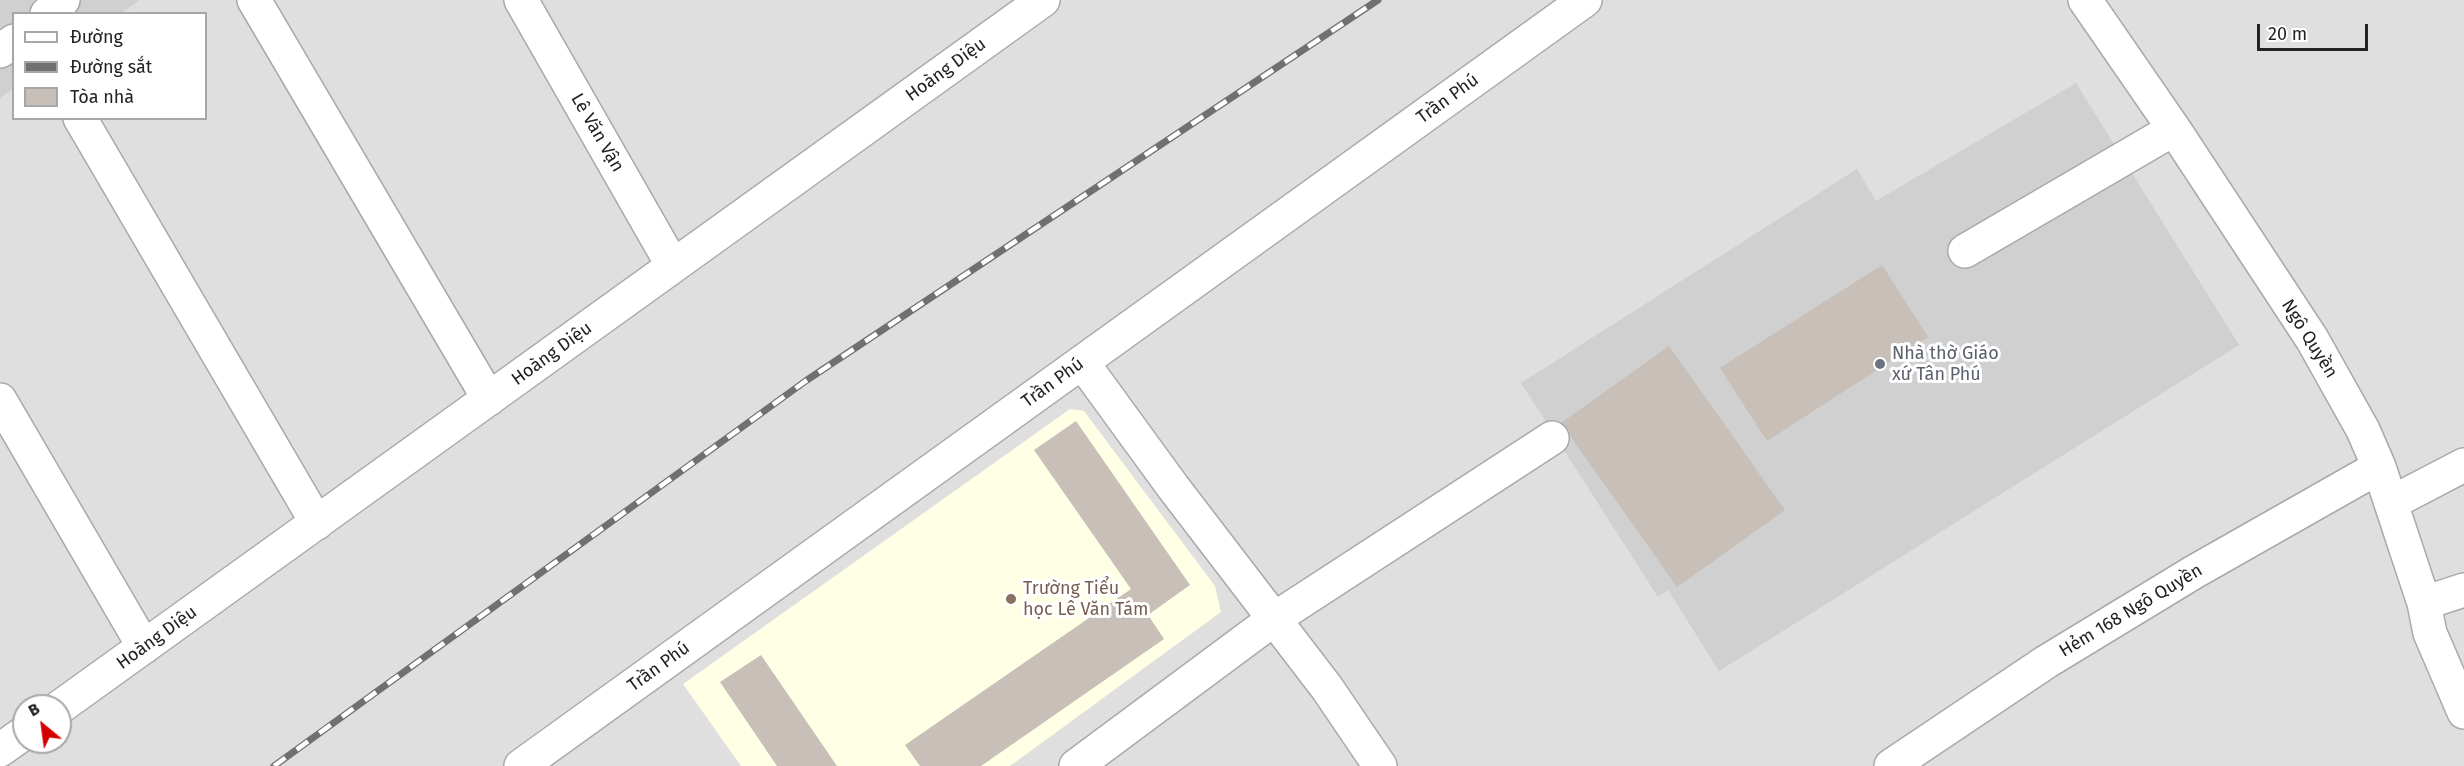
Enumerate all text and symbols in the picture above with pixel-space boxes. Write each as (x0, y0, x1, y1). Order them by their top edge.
legend (12, 12, 207, 120)
scale bar (2260, 12, 2371, 50)
text: 20 m (2268, 23, 2307, 45)
text: Đường (70, 26, 123, 48)
street label: Hoàng Diệu (902, 34, 990, 106)
text: Đường sắt (70, 56, 152, 78)
street label: Trần Phú (1413, 69, 1483, 129)
text: Tòa nhà (70, 86, 134, 108)
street label: Lê Văn Vận (566, 90, 628, 176)
street label: Ngô Quyền (2276, 296, 2342, 382)
street label: Hoàng Diệu (508, 318, 596, 390)
place label: Nhà thờ Giáo xứ Tân Phú (1892, 343, 1999, 386)
street label: Trần Phú (1018, 353, 1088, 413)
marker: Nhà thờ Giáo xứ Tân Phú (1873, 357, 1887, 371)
street label: Hẻm 168 Ngô Quyền (2056, 560, 2206, 662)
place label: Trường Tiểu học Lê Văn Tám (1023, 578, 1149, 620)
marker: Trường Tiểu học Lê Văn Tám (1004, 592, 1018, 606)
street label: Hoàng Diệu (113, 602, 201, 674)
street label: Trần Phú (624, 637, 694, 697)
north arrow (12, 694, 72, 754)
text: B (25, 699, 43, 720)

